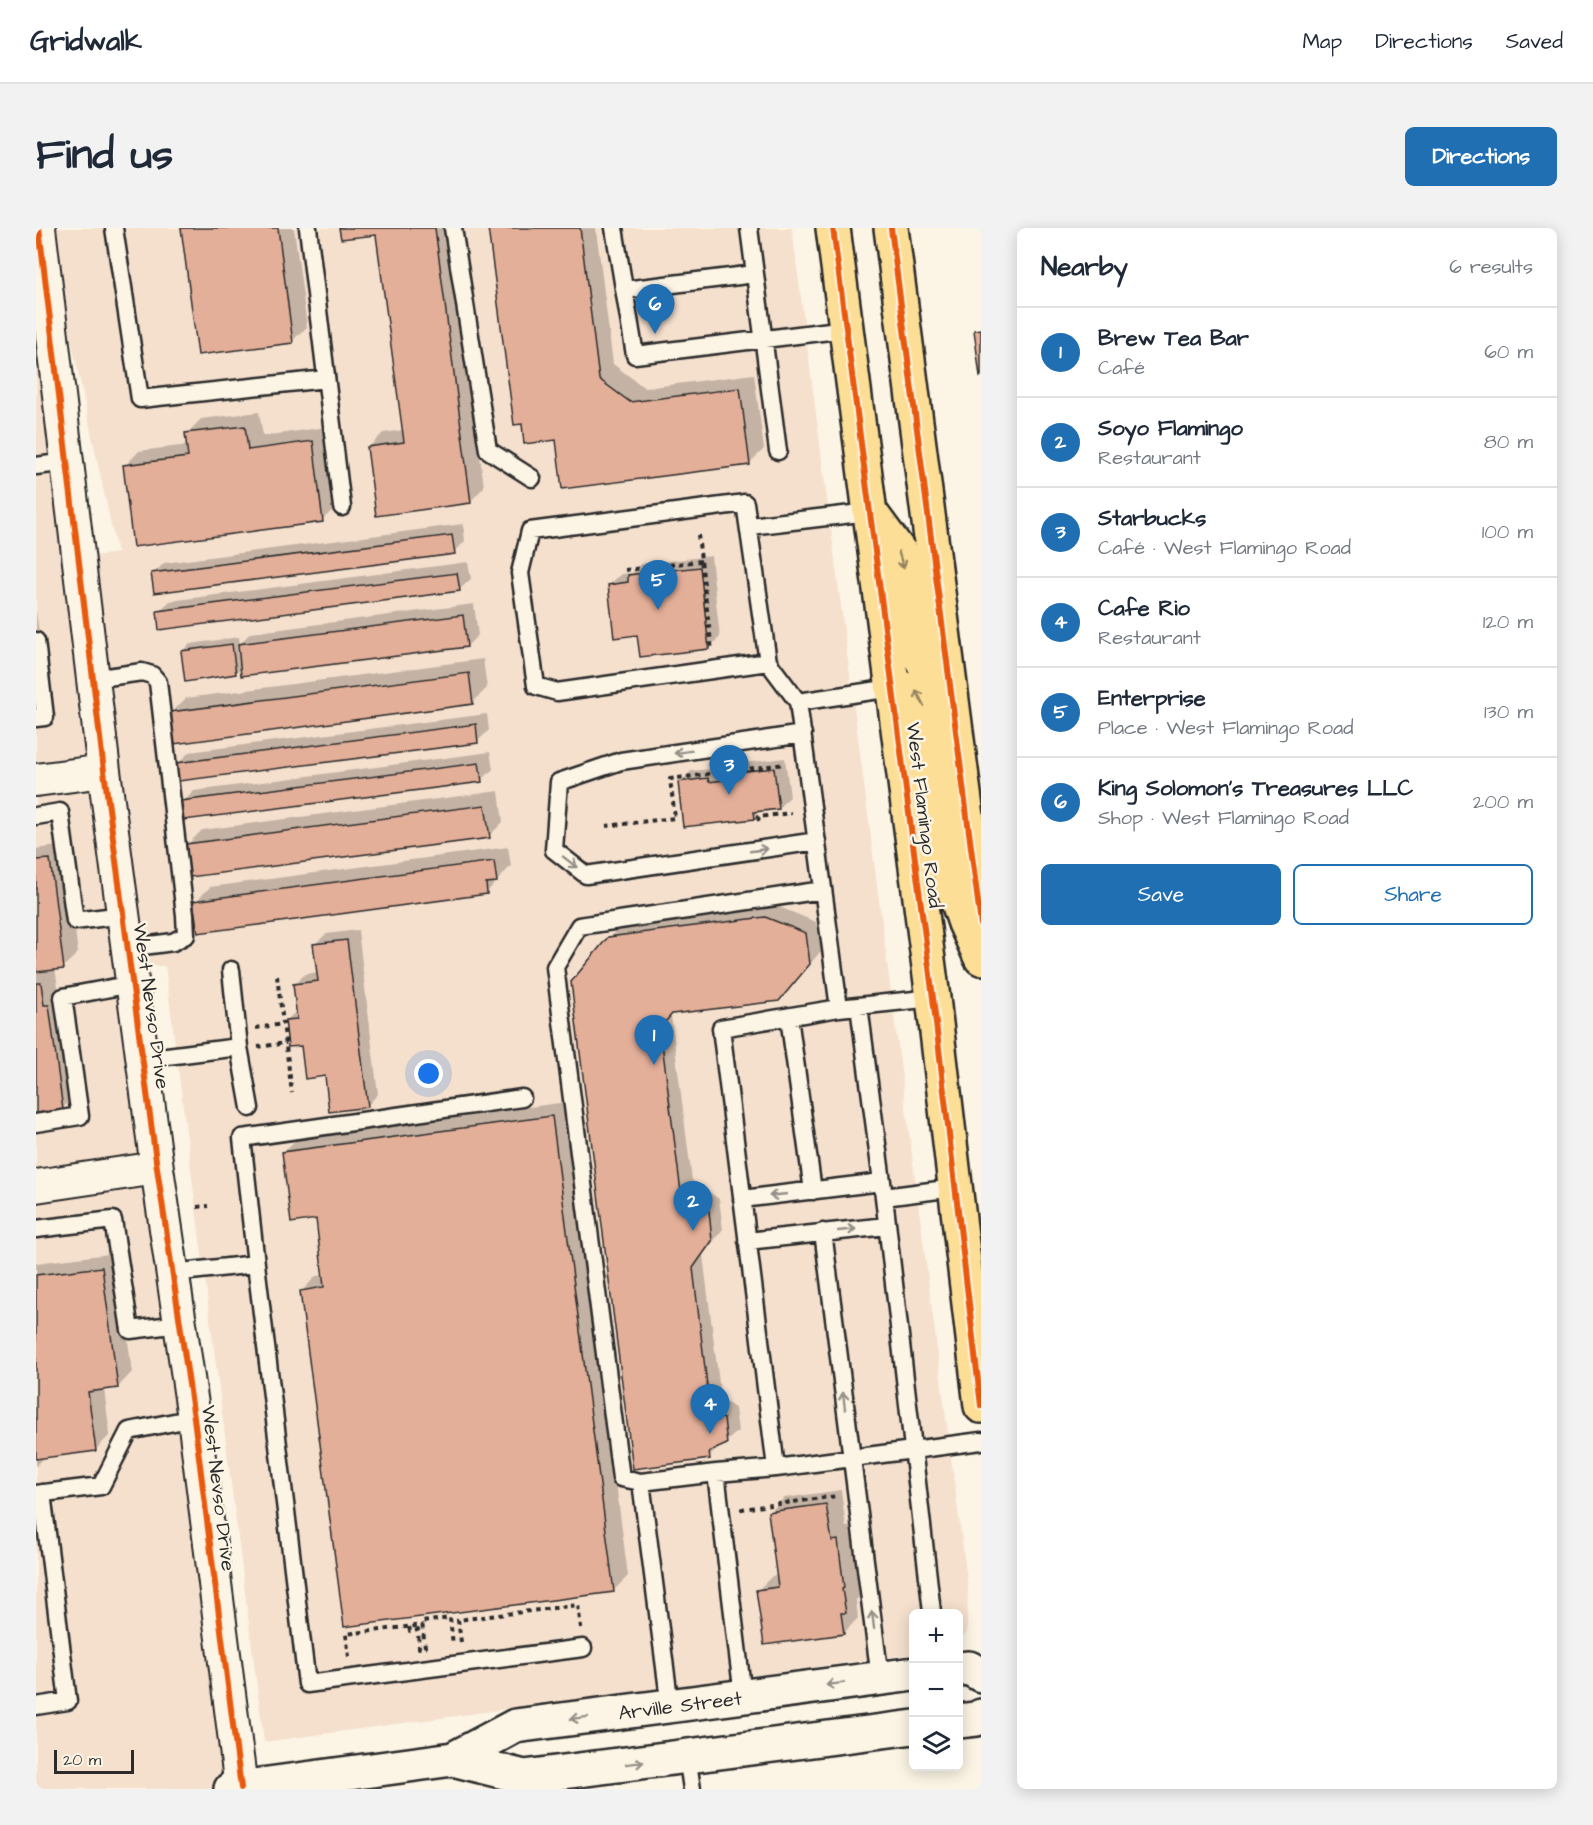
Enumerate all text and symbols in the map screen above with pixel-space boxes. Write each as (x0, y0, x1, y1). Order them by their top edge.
text: Gridwalk (30, 22, 142, 61)
text: Map (1302, 27, 1342, 56)
text: Directions (1375, 27, 1473, 56)
text: Saved (1506, 27, 1563, 56)
text: Find us (36, 127, 173, 185)
button: Directions (1405, 127, 1557, 186)
text: Nearby (1041, 249, 1128, 285)
text: 6 results (1449, 253, 1533, 281)
pin: 6 (636, 285, 674, 334)
text: Brew Tea Bar (1098, 323, 1249, 354)
text: 1 (1059, 338, 1062, 366)
text: 60 m (1484, 338, 1533, 366)
text: Café (1098, 354, 1145, 382)
text: Soyo Flamingo (1098, 413, 1243, 444)
text: 2 (1055, 428, 1066, 456)
text: 80 m (1484, 428, 1533, 456)
text: Restaurant (1098, 444, 1201, 472)
text: Starbucks (1098, 503, 1206, 534)
text: 3 (1055, 518, 1066, 546)
text: 100 m (1482, 518, 1533, 546)
text: Café · West Flamingo Road (1098, 534, 1351, 562)
one-way arrow (896, 550, 907, 569)
pin: 5 (638, 560, 678, 610)
text: Cafe Rio (1098, 593, 1190, 624)
text: 4 (1054, 608, 1067, 636)
text: 120 m (1483, 608, 1533, 636)
text: Restaurant (1098, 624, 1201, 652)
text: Enterprise (1098, 683, 1206, 714)
one-way arrow (913, 690, 925, 708)
text: 5 (1053, 698, 1068, 726)
text: 130 m (1484, 698, 1533, 726)
text: Place · West Flamingo Road (1098, 714, 1353, 742)
street label: West Flamingo Road (898, 721, 949, 910)
one-way arrow (673, 746, 693, 757)
pin: 3 (710, 746, 748, 795)
text: King Solomon's Treasures LLC (1098, 773, 1413, 804)
text: 6 (1054, 788, 1067, 816)
text: 200 m (1473, 788, 1533, 816)
text: Shop · West Flamingo Road (1098, 804, 1349, 832)
one-way arrow (748, 844, 768, 855)
one-way arrow (562, 856, 578, 869)
button: Save (1041, 864, 1281, 925)
button: Share (1293, 864, 1533, 925)
street label: West Nevso Drive (126, 921, 177, 1091)
pin: 1 (634, 1016, 674, 1065)
your location (414, 1059, 443, 1088)
pin: 2 (674, 1182, 712, 1231)
one-way arrow (768, 1190, 788, 1201)
one-way arrow (837, 1224, 857, 1235)
pin: 4 (690, 1384, 730, 1434)
one-way arrow (839, 1392, 850, 1412)
street label: West Nevso Drive (194, 1404, 242, 1573)
map controls (909, 1609, 963, 1771)
button: + (909, 1609, 963, 1663)
one-way arrow (867, 1611, 878, 1631)
button: − (909, 1663, 963, 1717)
one-way arrow (825, 1679, 845, 1690)
street label: Arville Street (617, 1685, 743, 1727)
one-way arrow (569, 1712, 589, 1723)
button: layers (909, 1717, 963, 1771)
scale bar (54, 1747, 134, 1774)
text: 20 m (63, 1749, 101, 1771)
one-way arrow (624, 1757, 644, 1768)

